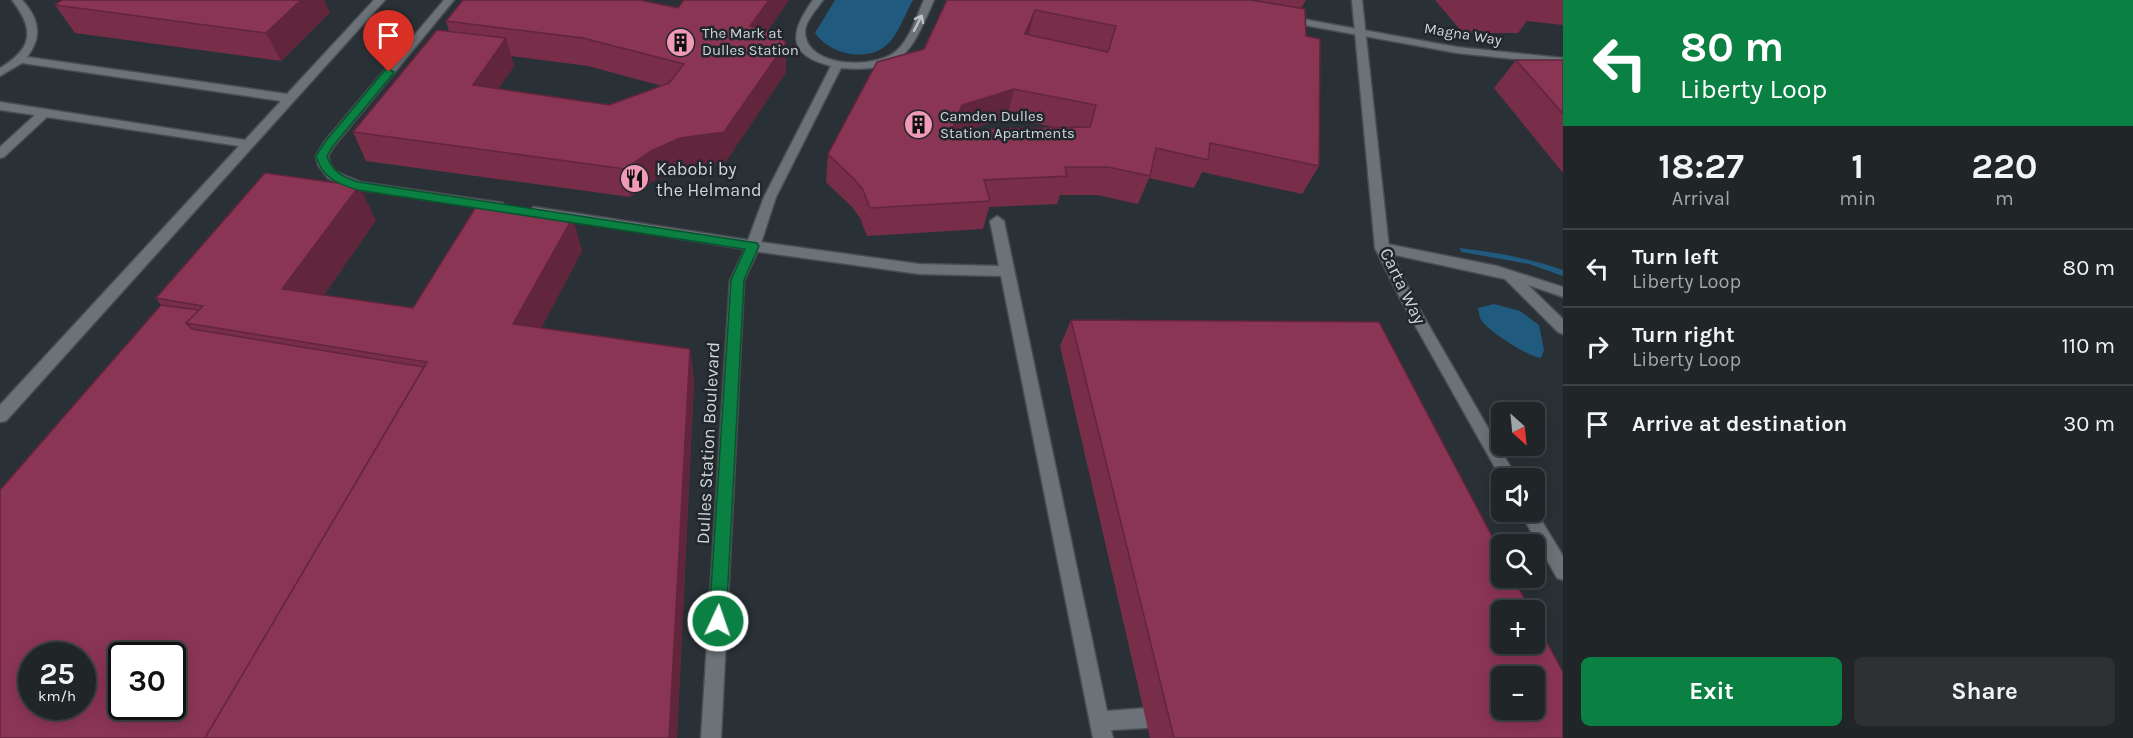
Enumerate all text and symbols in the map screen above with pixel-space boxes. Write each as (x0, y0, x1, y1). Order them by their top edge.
pin (363, 10, 414, 72)
one-way arrow (912, 15, 924, 33)
icon: arrive (372, 19, 405, 52)
street label: Magna Way (1423, 19, 1503, 49)
text: 80 m (1680, 22, 1784, 72)
place label: The Mark at Dulles Station (702, 24, 799, 59)
icon: left (1581, 24, 1659, 102)
building icon: The Mark at Dulles Station (665, 26, 697, 58)
text: Liberty Loop (1680, 73, 1827, 105)
place label: Camden Dulles Station Apartments (940, 107, 1075, 142)
building icon: Camden Dulles Station Apartments (903, 109, 935, 141)
text: 18:27 (1658, 145, 1744, 187)
text: 1 (1851, 145, 1864, 187)
text: 220 (1971, 145, 2038, 187)
place label: Kabobi by the Helmand (656, 158, 762, 201)
restaurant icon: Kabobi by the Helmand (619, 163, 651, 195)
text: Arrival (1672, 187, 1730, 210)
text: min (1839, 187, 1876, 210)
text: m (1995, 187, 2014, 210)
street label: Carta Way (1375, 244, 1431, 328)
text: Turn left (1632, 244, 1719, 270)
icon: left (1581, 252, 1614, 285)
text: 80 m (2063, 255, 2115, 281)
text: Liberty Loop (1632, 270, 1741, 293)
text: Turn right (1632, 322, 1735, 348)
icon: right (1581, 330, 1614, 363)
text: 110 m (2062, 333, 2115, 359)
street label: Dulles Station Boulevard (692, 341, 724, 545)
text: Liberty Loop (1632, 348, 1741, 371)
north arrow (1491, 402, 1545, 456)
map controls (1491, 402, 1545, 720)
icon: arrive (1581, 408, 1614, 441)
text: Arrive at destination (1632, 411, 1847, 437)
text: 30 m (2063, 411, 2115, 437)
button: sound (1491, 468, 1545, 522)
button: search (1491, 534, 1545, 588)
position arrow (686, 589, 750, 653)
button: + (1491, 600, 1545, 654)
speed limit sign: 30 (108, 642, 186, 720)
text: 25 (39, 656, 75, 692)
button: Exit (1581, 657, 1842, 726)
button: Share (1854, 657, 2115, 726)
button: − (1491, 666, 1545, 720)
text: km/h (38, 687, 76, 705)

